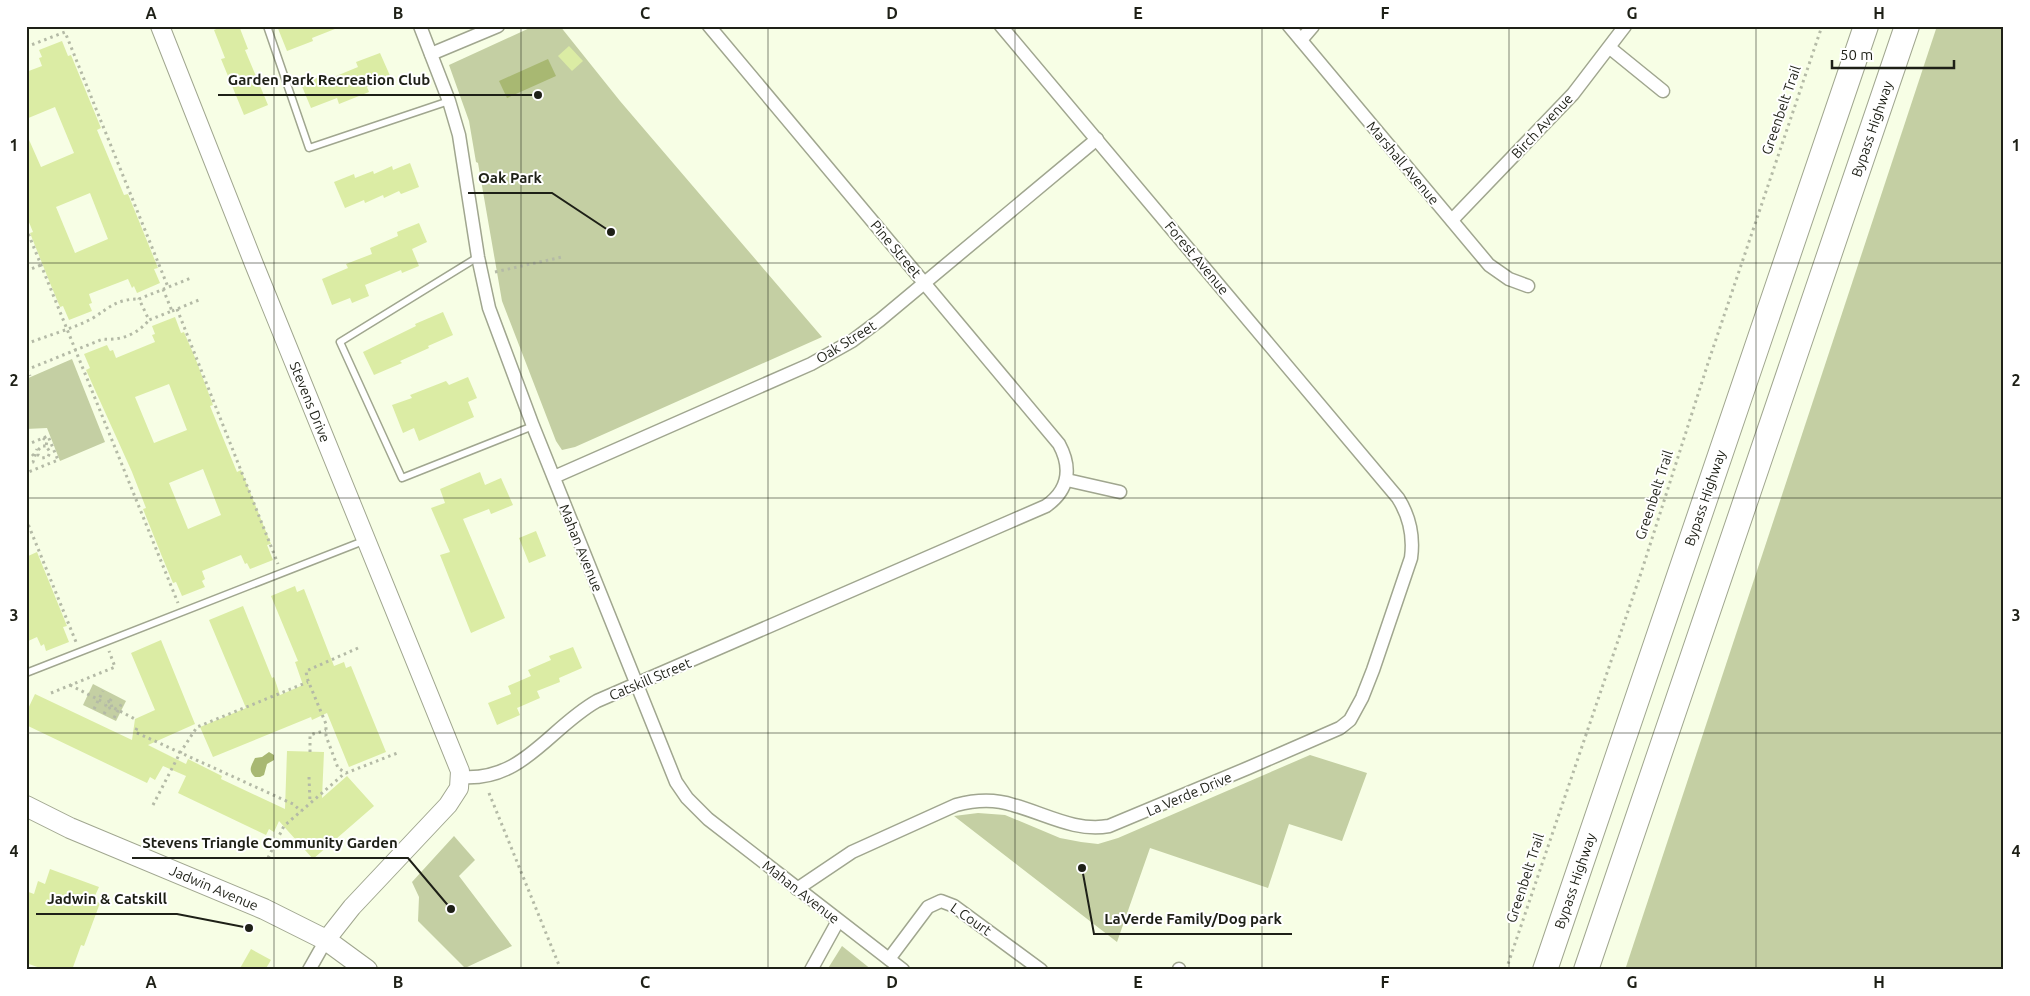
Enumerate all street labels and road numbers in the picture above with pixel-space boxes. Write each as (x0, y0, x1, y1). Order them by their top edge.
street label: Greenbelt Trail (1758, 63, 1804, 157)
street label: Bypass Highway (1848, 79, 1896, 179)
street label: Birch Avenue (1508, 90, 1576, 162)
street label: Marshall Avenue (1364, 118, 1442, 208)
street label: Pine Street (867, 217, 925, 281)
street label: Forest Avenue (1162, 218, 1232, 298)
street label: Oak Street (813, 317, 879, 367)
street label: Stevens Drive (287, 359, 333, 445)
street label: Greenbelt Trail (1632, 448, 1676, 542)
street label: Bypass Highway (1681, 448, 1729, 548)
street label: Mahan Avenue (556, 502, 606, 594)
street label: Catskill Street (607, 654, 694, 703)
street label: La Verde Drive (1144, 769, 1234, 819)
street label: Greenbelt Trail (1503, 831, 1547, 925)
street label: Bypass Highway (1551, 831, 1599, 931)
street label: Mahan Avenue (759, 857, 843, 927)
street label: Jadwin Avenue (167, 862, 261, 914)
street label: L Court (948, 899, 995, 939)

